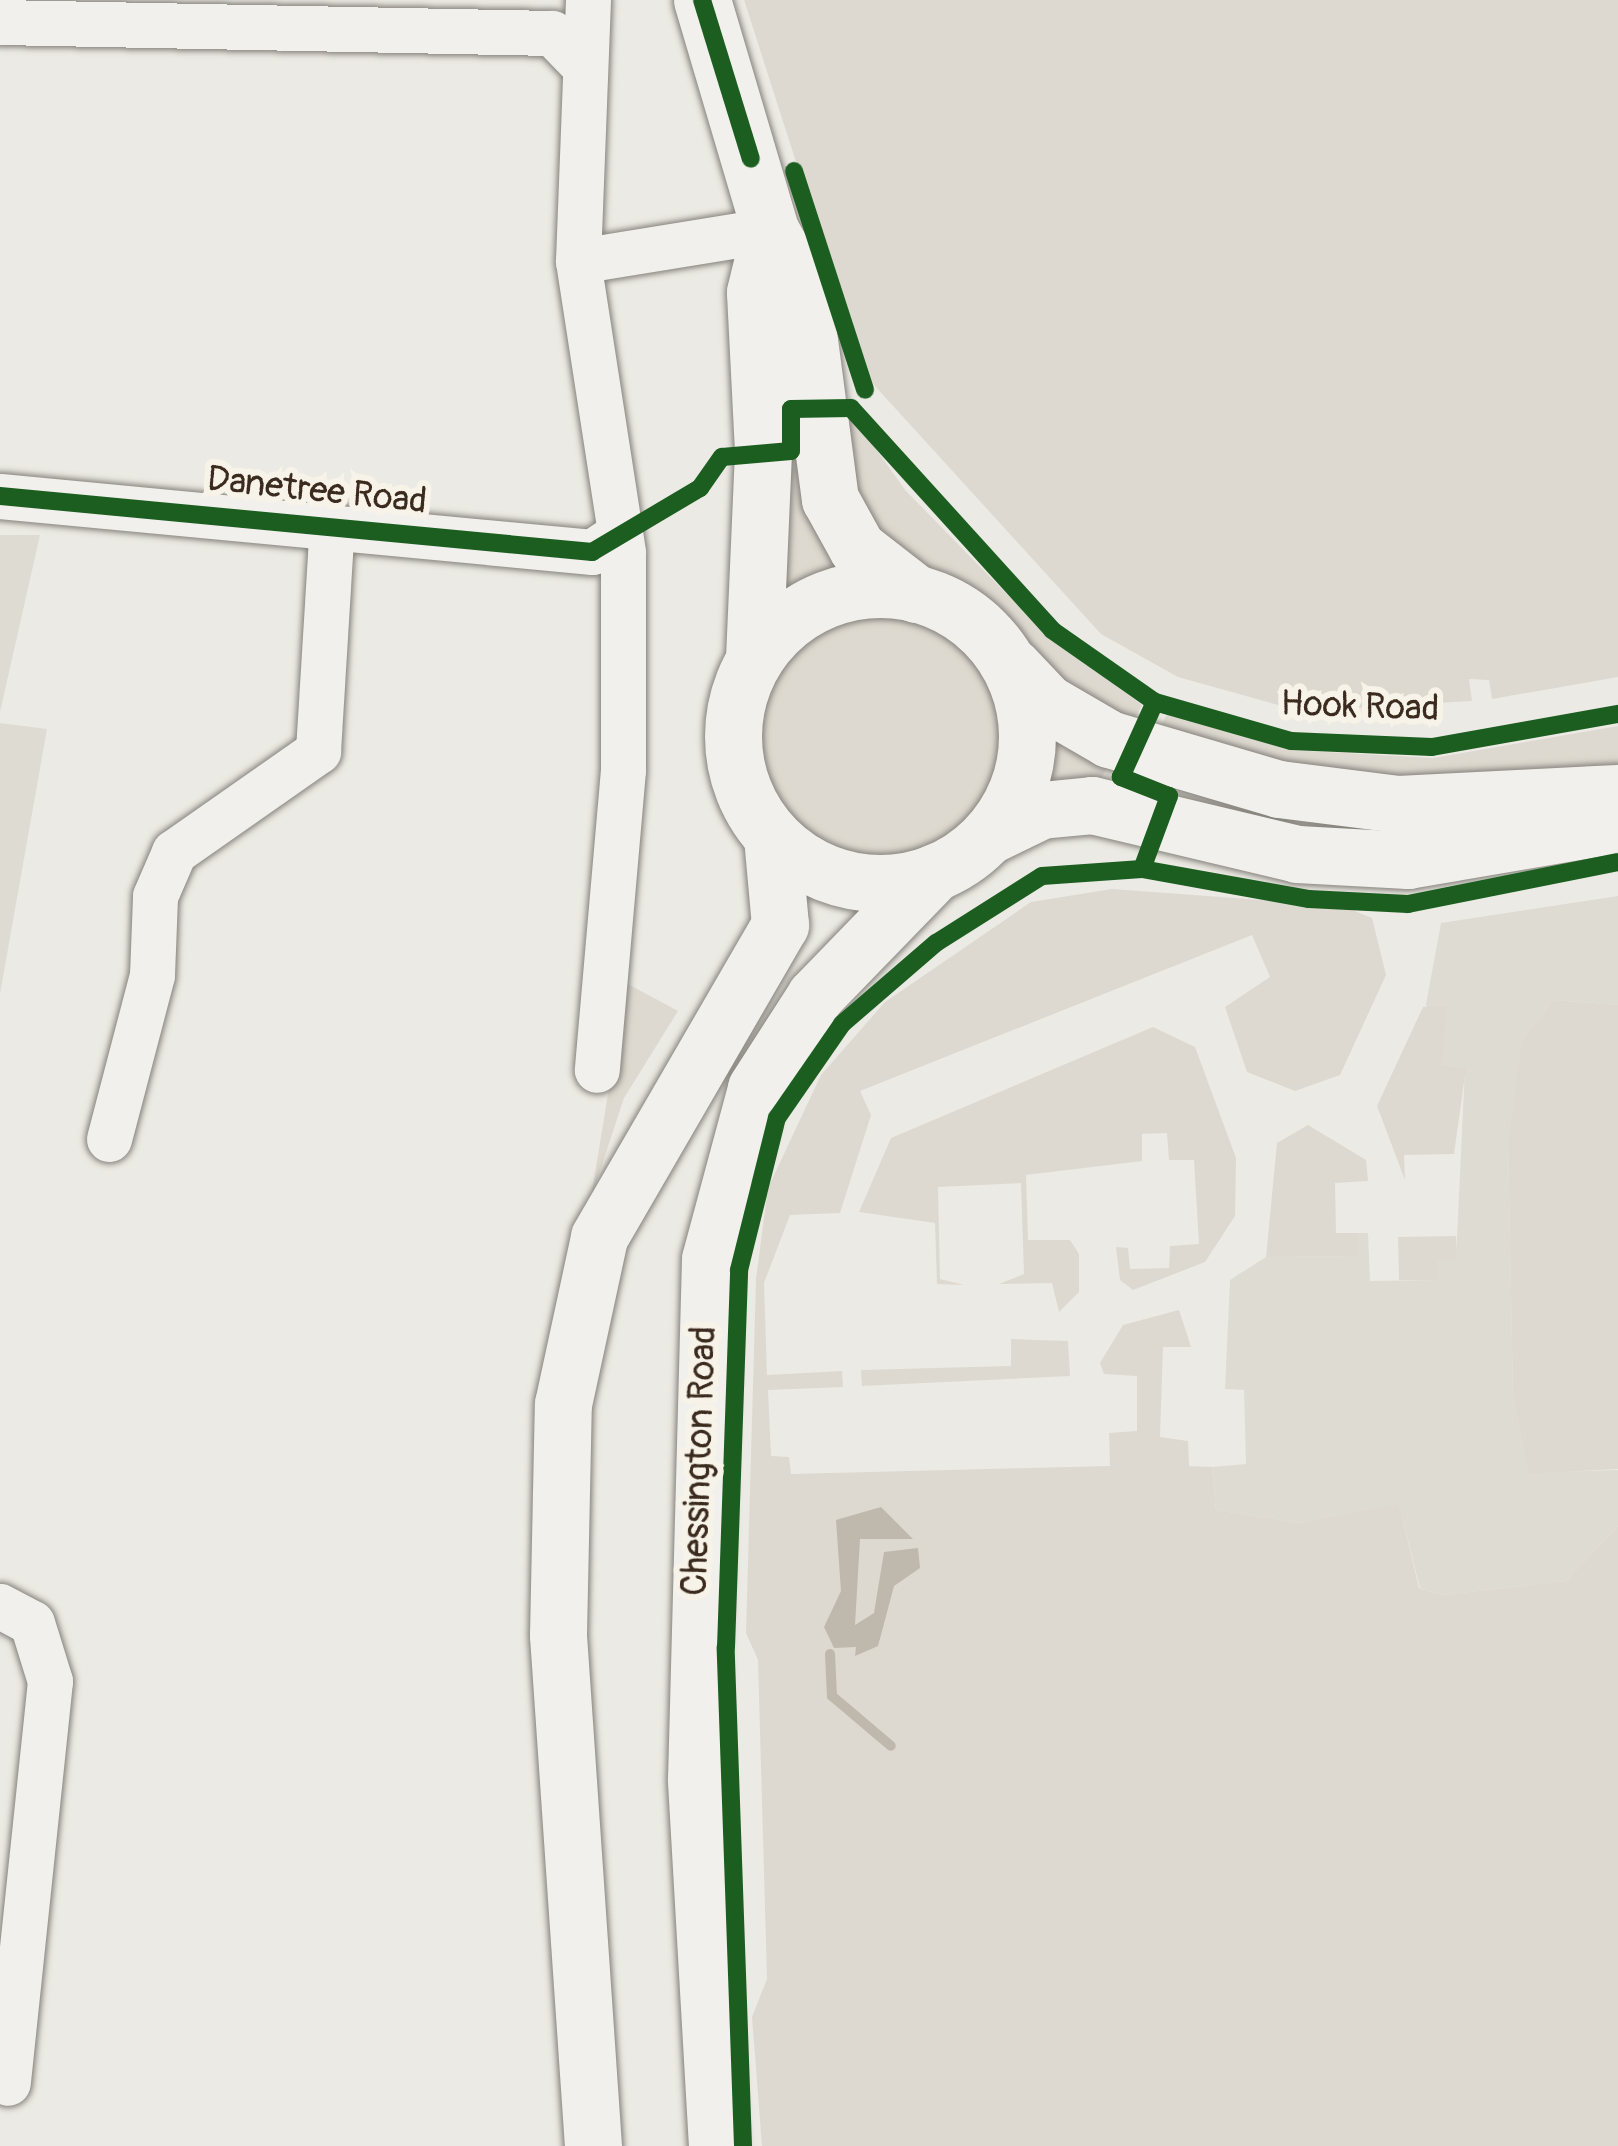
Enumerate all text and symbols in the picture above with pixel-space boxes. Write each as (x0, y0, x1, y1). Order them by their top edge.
street label: Danetree Road (205, 457, 429, 523)
street label: Hook Road (1280, 682, 1440, 730)
street label: Chessington Road (673, 1325, 725, 1597)

